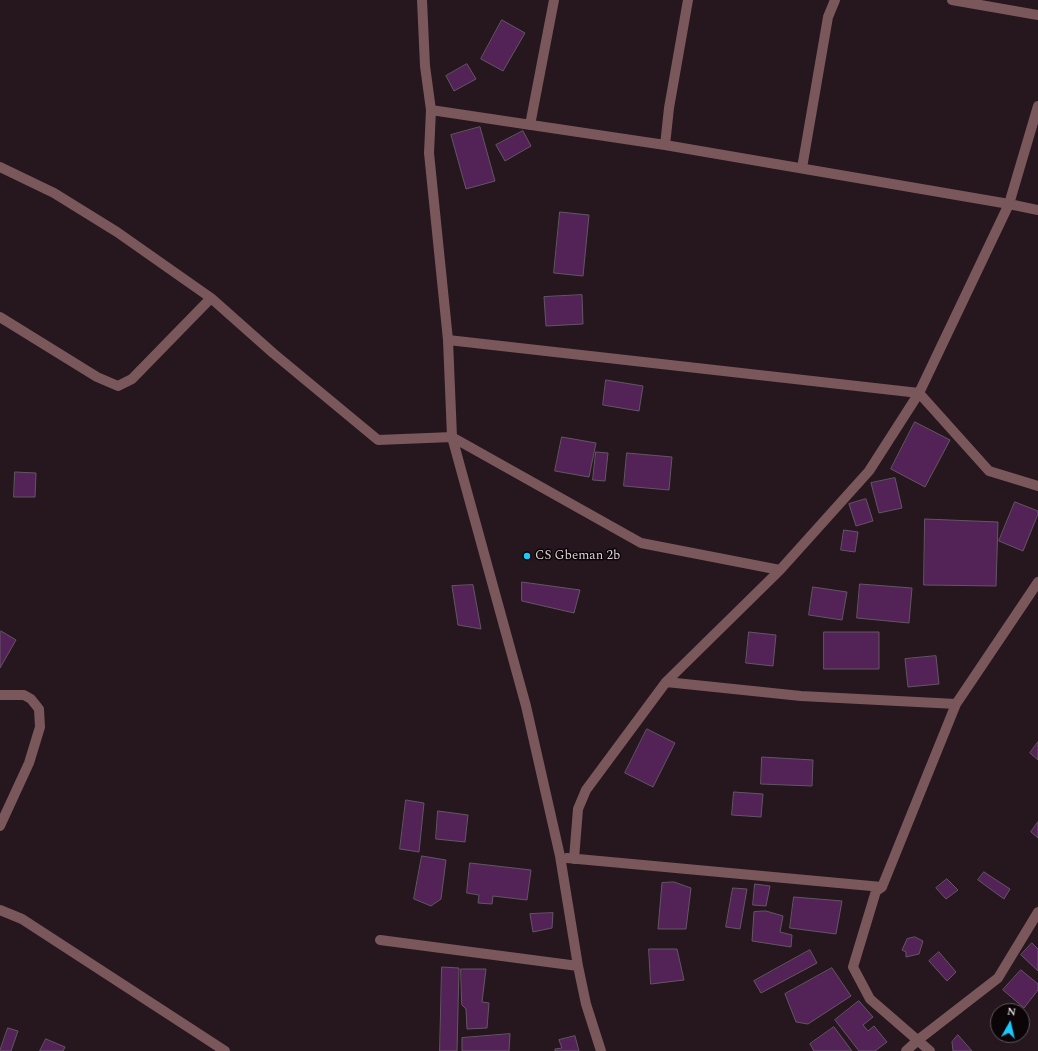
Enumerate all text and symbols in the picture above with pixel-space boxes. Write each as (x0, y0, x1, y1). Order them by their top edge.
place label: CS Gbeman 2b (535, 548, 620, 564)
marker: CS Gbeman 2b (522, 551, 532, 561)
north arrow (990, 1003, 1030, 1043)
text: N (1006, 1003, 1017, 1021)

